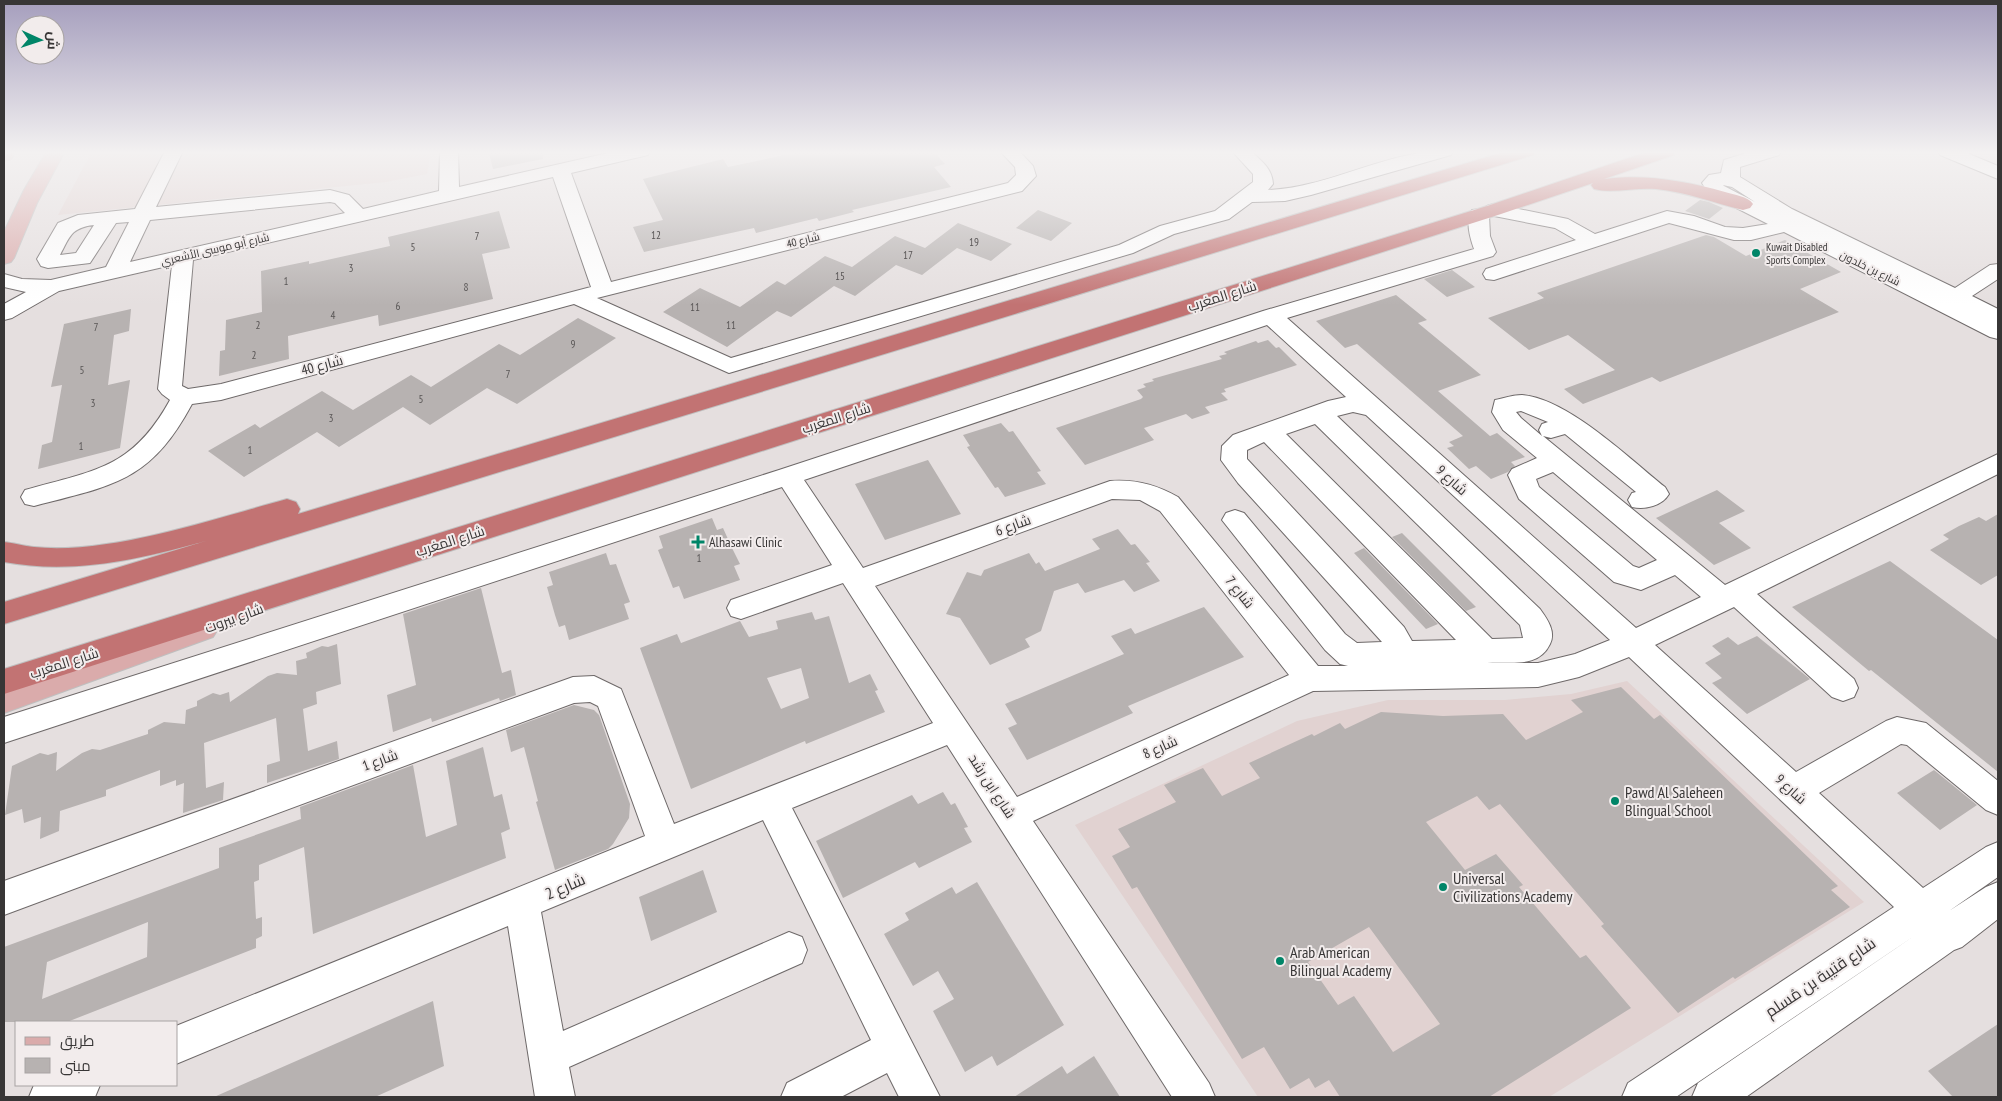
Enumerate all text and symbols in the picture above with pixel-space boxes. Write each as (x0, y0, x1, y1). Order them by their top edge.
north arrow (15, 15, 65, 65)
text: ش (44, 31, 62, 50)
house number: 12 (651, 228, 661, 242)
house number: 7 (475, 229, 480, 243)
street label: شارع 40 (785, 229, 821, 252)
street label: شارع أبو موسى الأشعري (159, 230, 271, 270)
house number: 19 (969, 235, 979, 249)
house number: 5 (411, 240, 416, 254)
place label: Kuwait Disabled Sports Complex (1766, 240, 1828, 267)
marker: Kuwait Disabled Sports Complex (1750, 247, 1762, 259)
street label: شارع بن خلدون (1837, 247, 1902, 290)
house number: 17 (903, 248, 913, 262)
house number: 3 (349, 261, 354, 275)
house number: 15 (835, 269, 845, 283)
house number: 1 (284, 274, 289, 288)
street label: شارع المغرب (1185, 276, 1259, 316)
house number: 8 (464, 280, 469, 294)
house number: 6 (396, 299, 401, 313)
house number: 11 (690, 300, 700, 314)
house number: 4 (331, 308, 336, 322)
house number: 2 (256, 318, 261, 332)
house number: 11 (726, 318, 736, 332)
house number: 7 (94, 320, 99, 334)
house number: 9 (571, 337, 576, 351)
house number: 2 (252, 348, 257, 362)
street label: شارع 40 (299, 351, 345, 379)
house number: 5 (80, 363, 85, 377)
house number: 7 (506, 367, 511, 381)
house number: 5 (419, 392, 424, 406)
house number: 3 (91, 396, 96, 410)
street label: شارع المغرب (799, 398, 873, 438)
house number: 3 (329, 411, 334, 425)
house number: 1 (79, 439, 84, 453)
house number: 1 (248, 443, 253, 457)
street label: شارع 9 (1432, 461, 1472, 499)
street label: شارع 6 (993, 510, 1033, 540)
street label: شارع المغرب (413, 521, 487, 561)
place label: Alhasawi Clinic (709, 533, 782, 551)
marker: Alhasawi Clinic (691, 535, 705, 549)
house number: 1 (697, 551, 702, 565)
street label: شارع 7 (1222, 572, 1258, 612)
street label: شارع بيروت (202, 599, 266, 637)
street label: شارع المغرب (27, 643, 101, 683)
street label: شارع 8 (1140, 731, 1180, 763)
street label: شارع 1 (360, 745, 400, 775)
street label: شارع ابن رشد (965, 750, 1019, 822)
street label: شارع 9 (1771, 770, 1811, 808)
place label: Pawd Al Saleheen Blingual School (1625, 782, 1723, 820)
marker: Pawd Al Saleheen Blingual School (1609, 795, 1621, 807)
place label: Universal Civilizations Academy (1453, 868, 1572, 906)
street label: شارع 2 (542, 869, 589, 905)
marker: Universal Civilizations Academy (1437, 881, 1449, 893)
street label: شارع قتيبة بن مُسلم (1761, 933, 1880, 1023)
place label: Arab American Bilingual Academy (1290, 942, 1392, 980)
marker: Arab American Bilingual Academy (1274, 955, 1286, 967)
legend (15, 1021, 178, 1086)
text: طريق (60, 1031, 94, 1051)
text: مبنى (60, 1056, 91, 1076)

